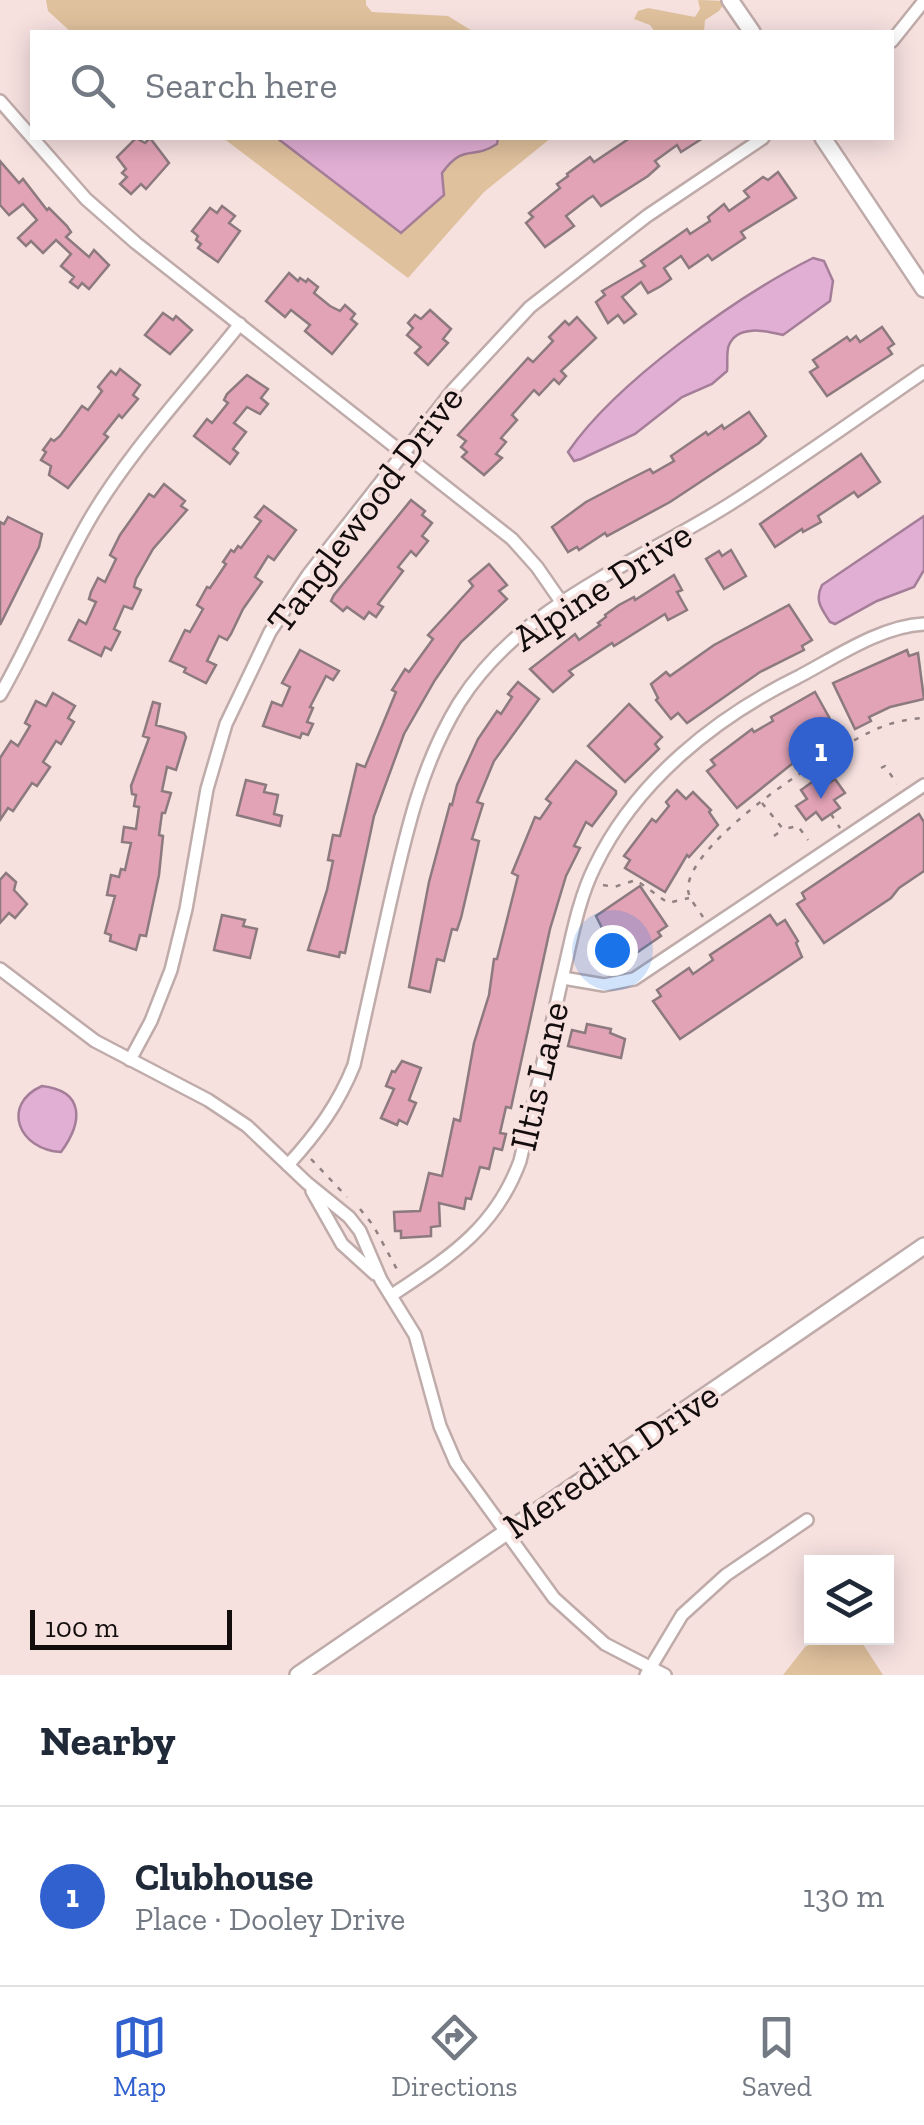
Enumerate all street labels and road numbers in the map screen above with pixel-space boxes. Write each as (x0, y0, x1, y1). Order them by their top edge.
street label: Tanglewood Drive (257, 376, 473, 642)
street label: Alpine Drive (504, 511, 700, 661)
street label: Iltis Lane (500, 997, 578, 1155)
street label: Meredith Drive (495, 1371, 727, 1549)

